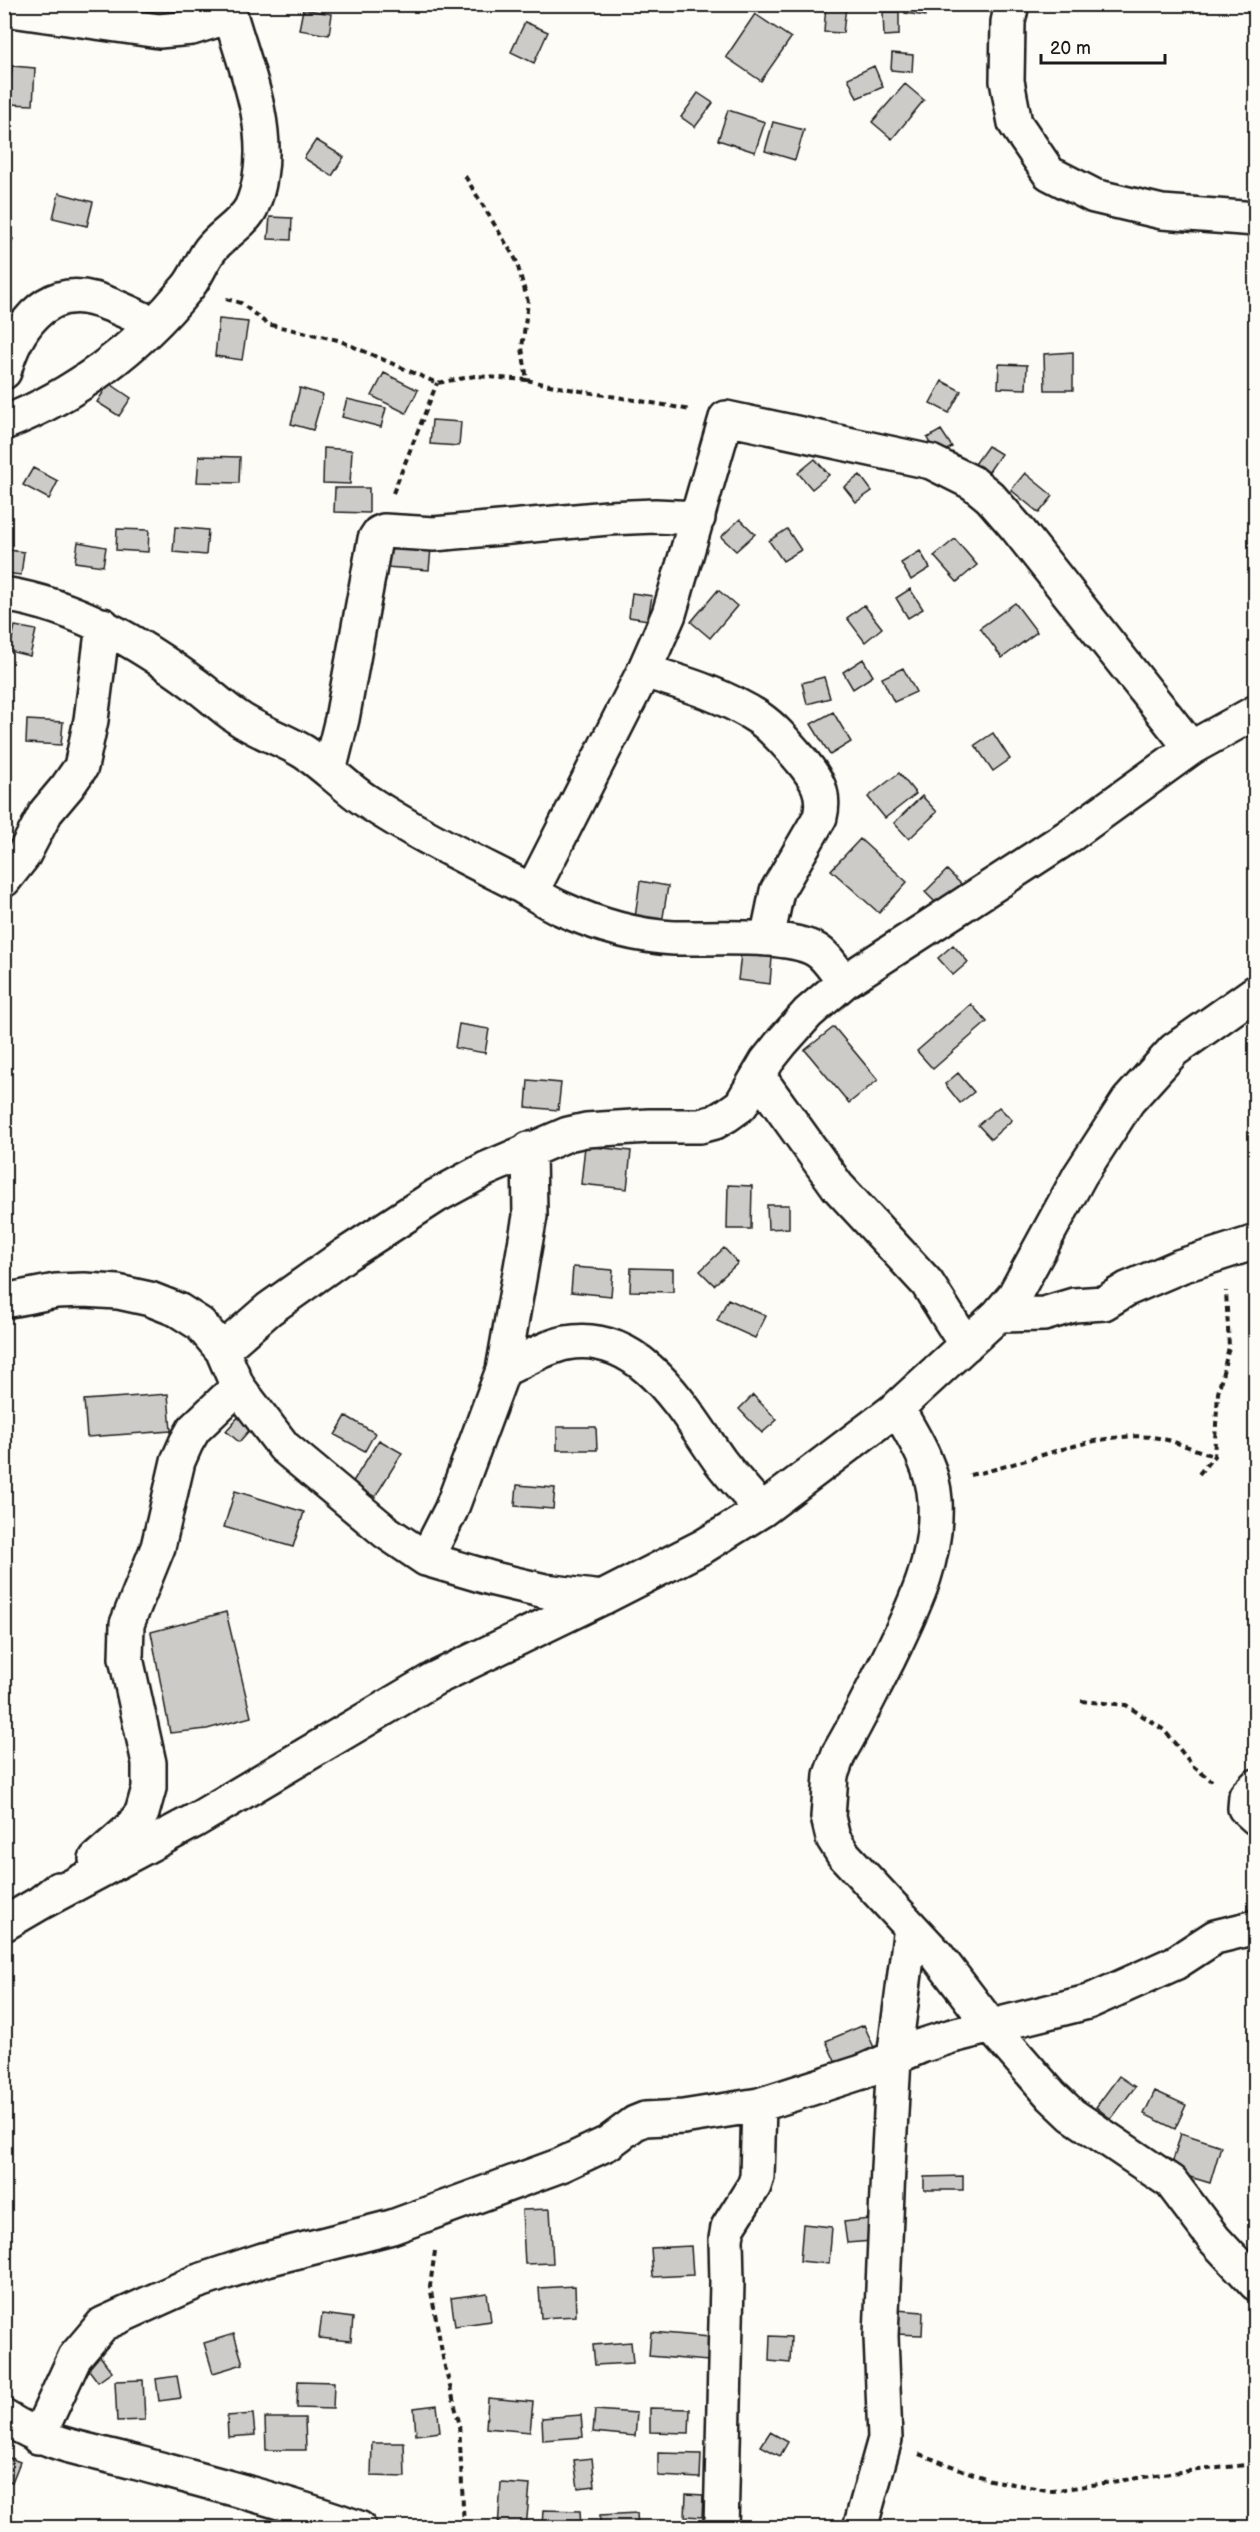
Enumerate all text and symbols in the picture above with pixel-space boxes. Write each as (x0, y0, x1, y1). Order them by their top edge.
scale bar (1041, 27, 1166, 65)
text: 20 m (1050, 38, 1091, 59)

